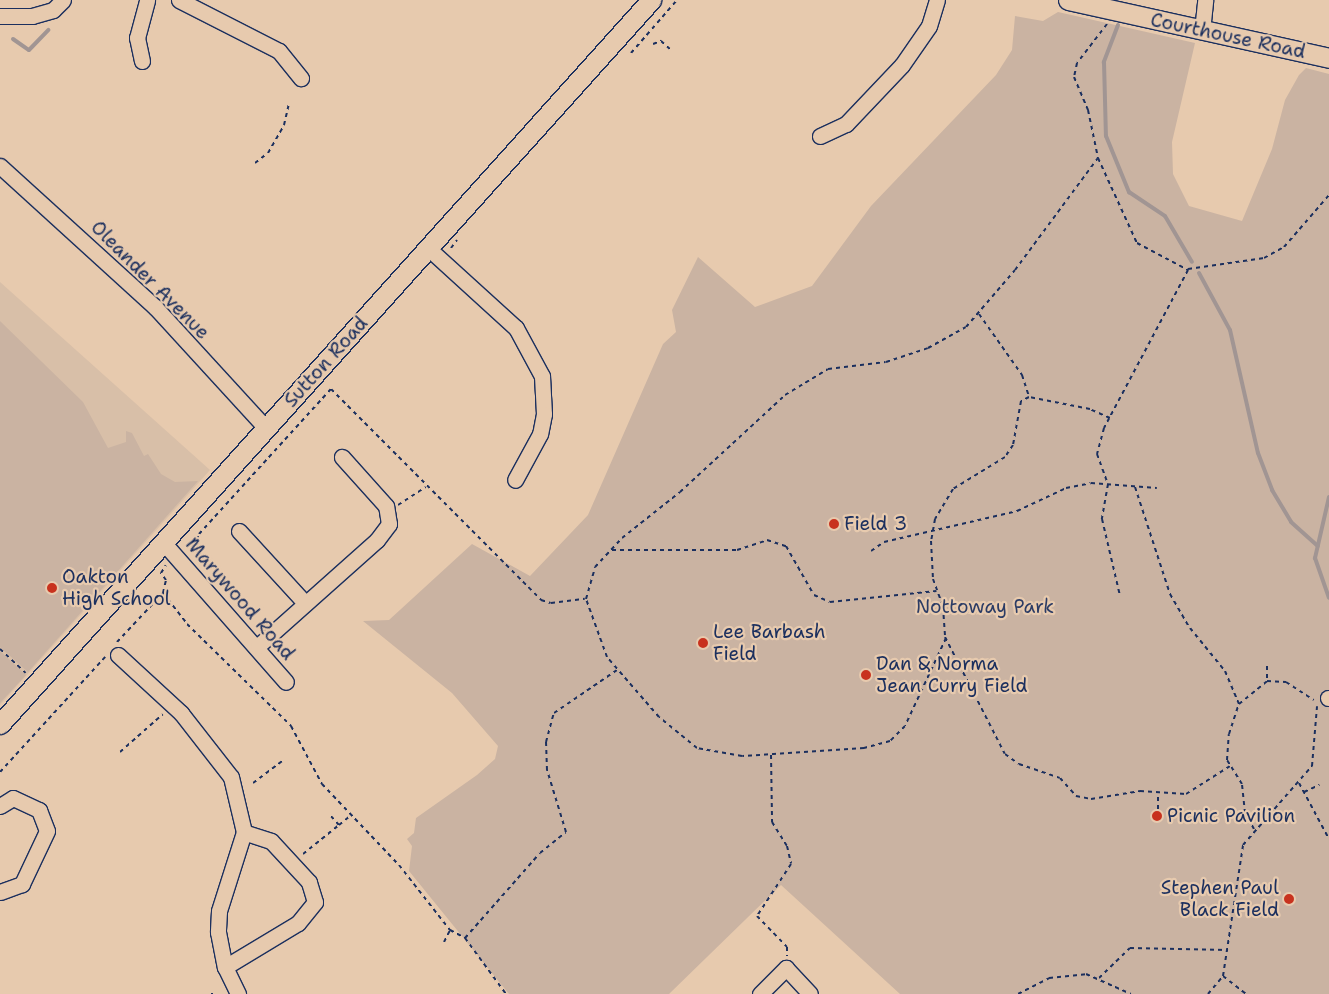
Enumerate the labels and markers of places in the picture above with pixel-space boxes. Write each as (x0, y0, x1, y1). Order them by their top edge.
place label: Field 3 (844, 513, 907, 535)
marker: Field 3 (828, 518, 840, 530)
place label: Oakton High School (62, 566, 171, 610)
marker: Oakton High School (46, 582, 58, 594)
place label: Lee Barbash Field (713, 621, 826, 665)
marker: Lee Barbash Field (697, 637, 709, 649)
place label: Dan & Norma Jean Curry Field (876, 653, 1028, 697)
marker: Dan & Norma Jean Curry Field (860, 669, 872, 681)
place label: Picnic Pavilion (1167, 805, 1295, 827)
marker: Picnic Pavilion (1151, 810, 1163, 822)
place label: Stephen Paul Black Field (1161, 877, 1279, 921)
marker: Stephen Paul Black Field (1283, 893, 1295, 905)

